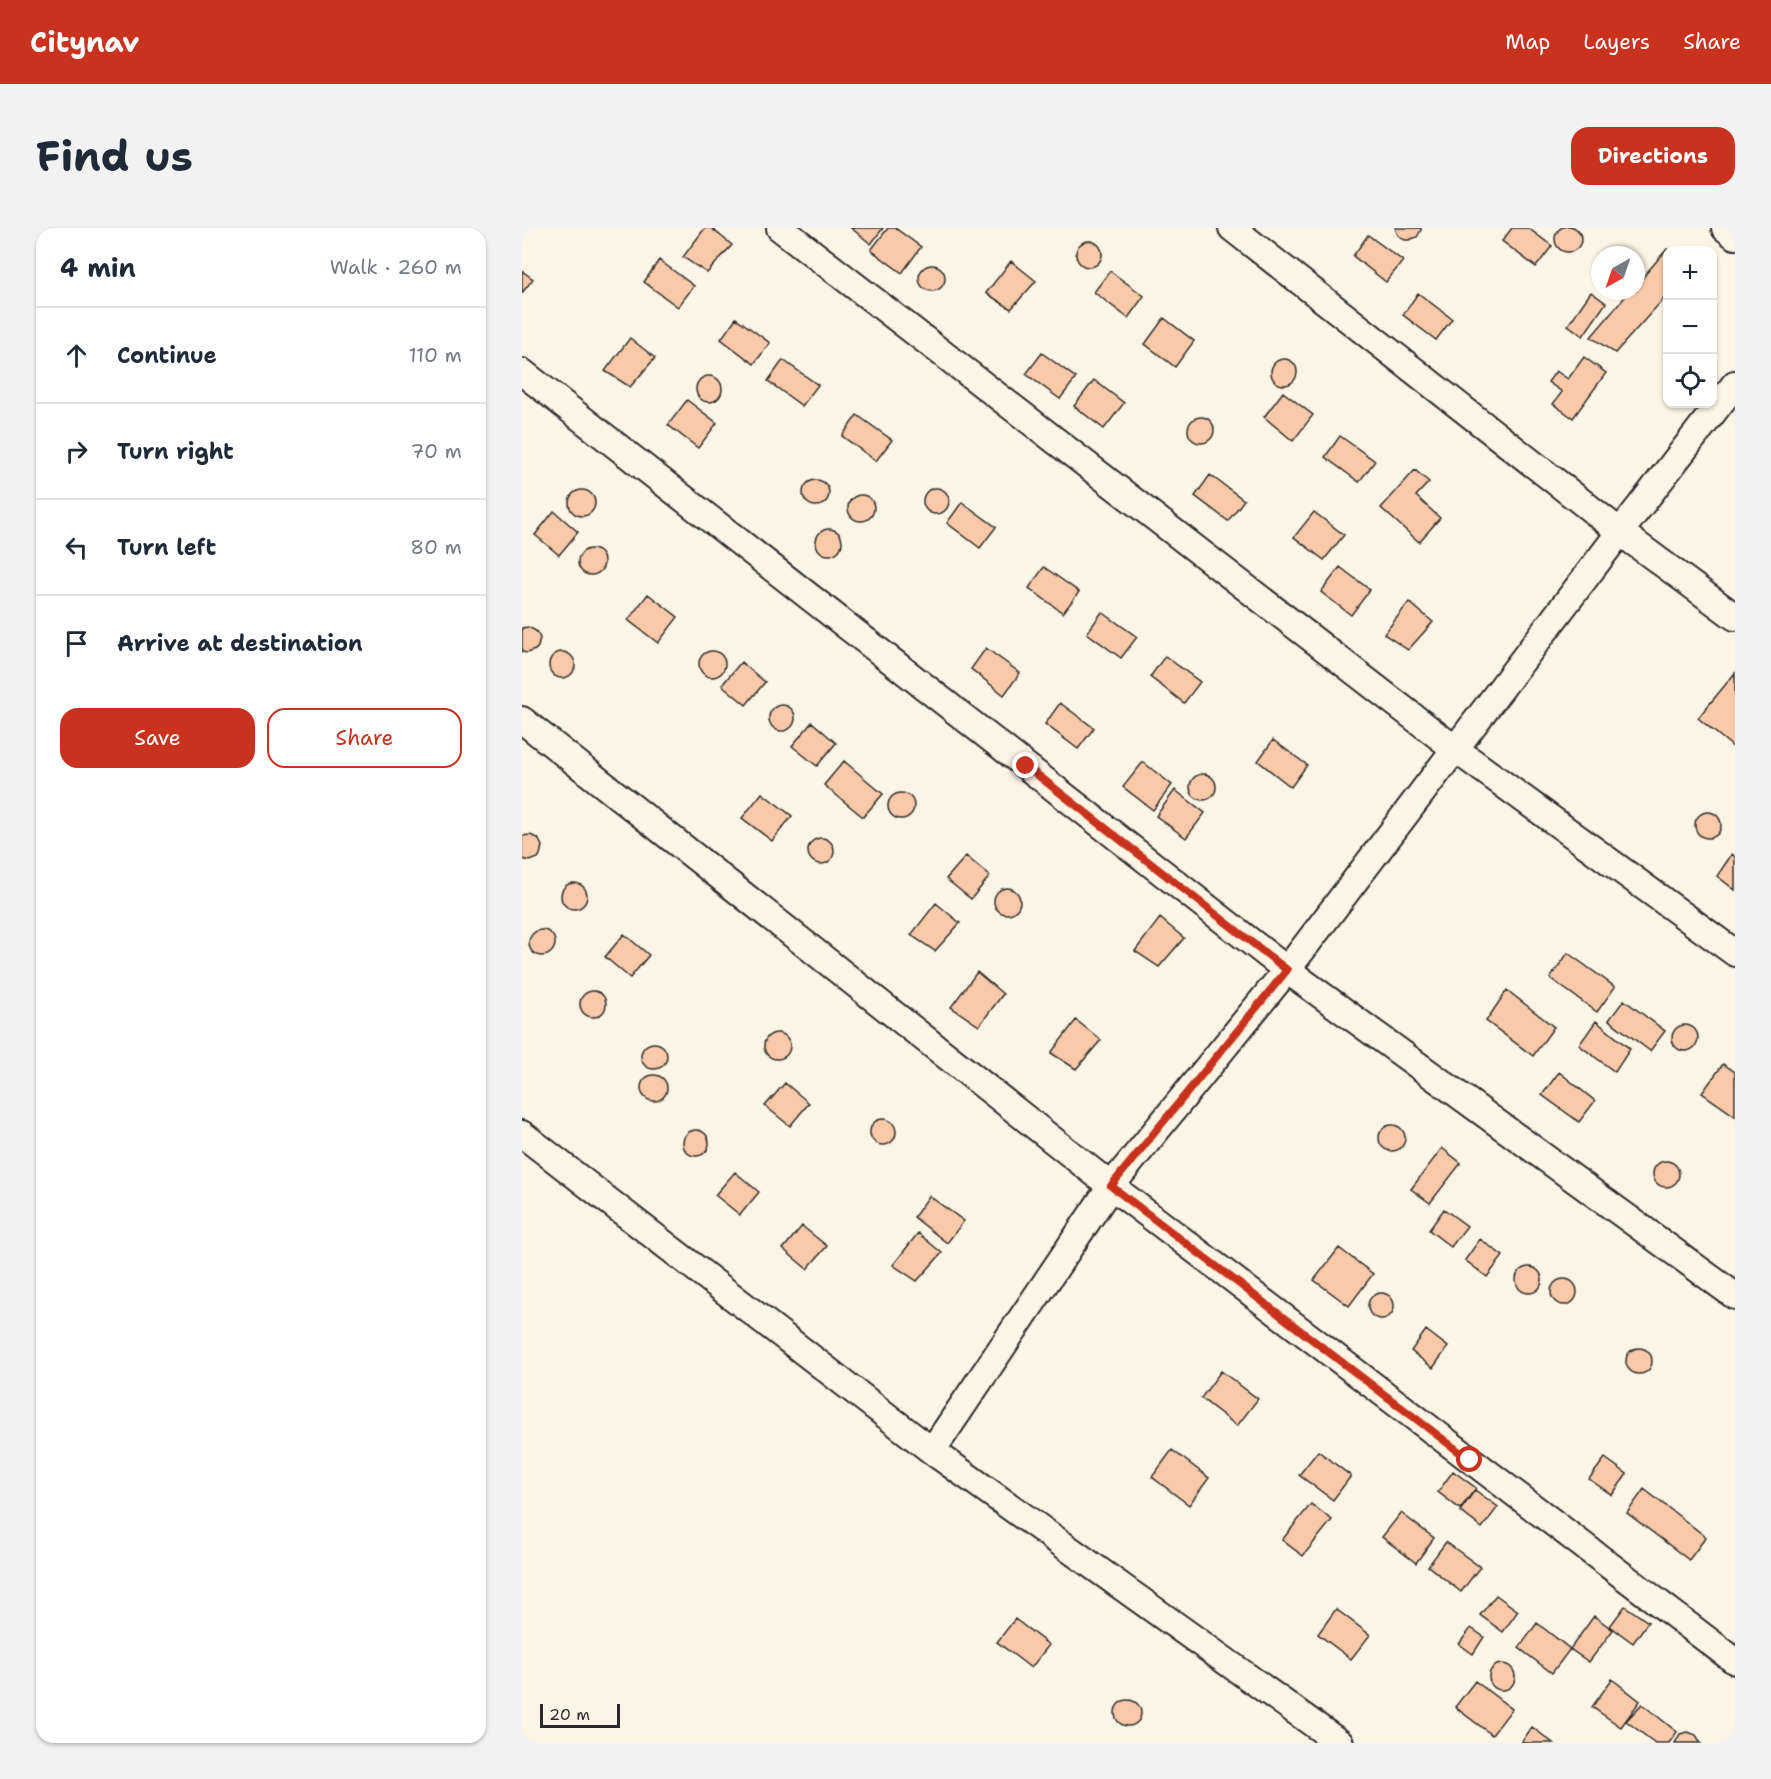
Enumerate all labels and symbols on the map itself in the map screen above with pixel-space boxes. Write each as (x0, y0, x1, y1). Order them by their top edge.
north arrow (1591, 246, 1645, 300)
route end (1012, 752, 1038, 778)
route start (1456, 1446, 1482, 1472)
scale bar (540, 1701, 620, 1728)

